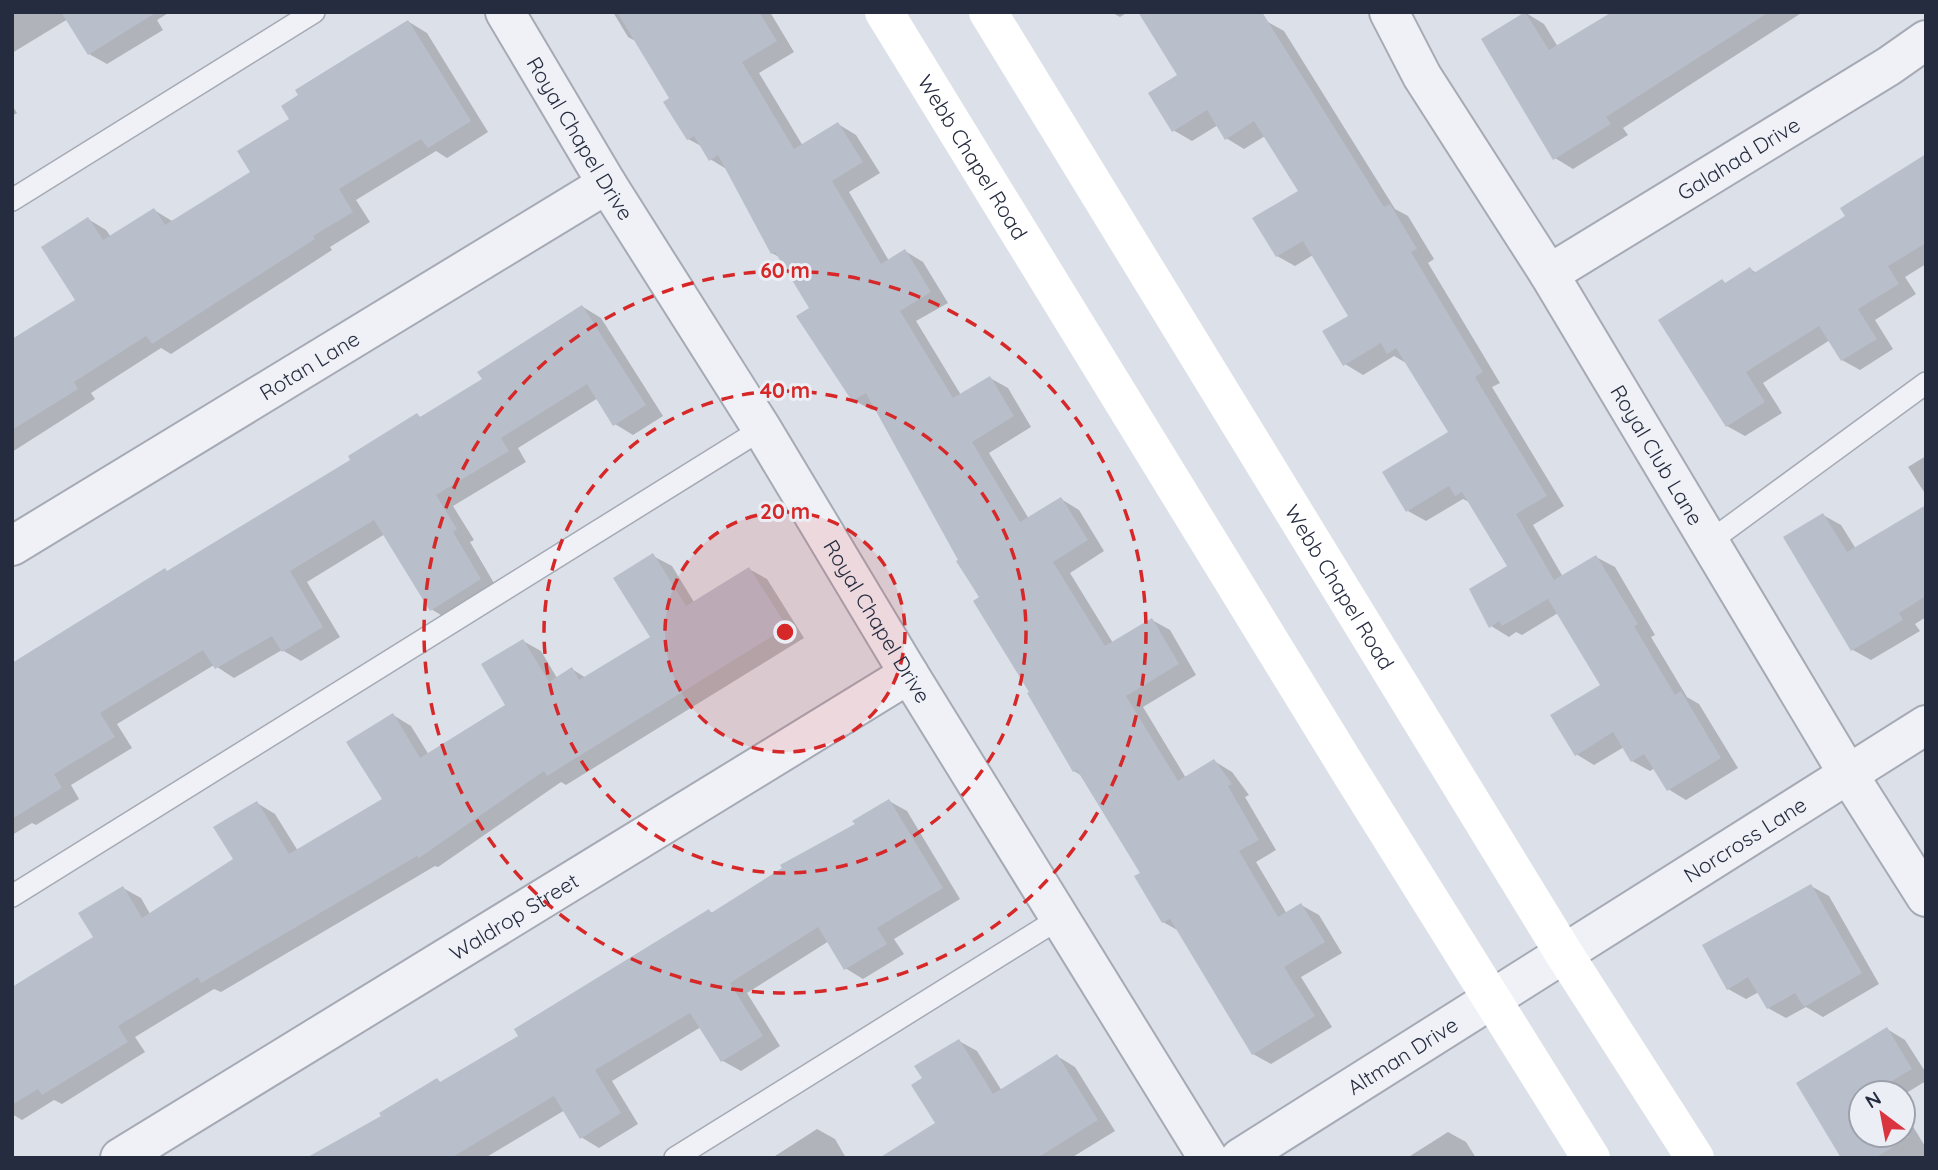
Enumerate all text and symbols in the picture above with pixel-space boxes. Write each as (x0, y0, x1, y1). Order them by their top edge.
street label: Royal Chapel Drive (521, 52, 639, 225)
street label: Webb Chapel Road (912, 70, 1033, 244)
street label: Galahad Drive (1672, 111, 1804, 205)
text: 60 m (760, 257, 810, 283)
street label: Rotan Lane (255, 325, 364, 405)
text: 40 m (760, 377, 810, 403)
street label: Royal Club Lane (1605, 380, 1709, 530)
text: 20 m (760, 498, 810, 524)
street label: Webb Chapel Road (1279, 500, 1400, 674)
street label: Royal Chapel Drive (818, 535, 937, 708)
centre of rings (773, 620, 797, 644)
street label: Norcross Lane (1679, 791, 1811, 888)
street label: Waldrop Street (445, 867, 583, 966)
street label: Altman Drive (1342, 1011, 1463, 1100)
north arrow (1847, 1079, 1917, 1149)
text: N (1861, 1086, 1885, 1113)

